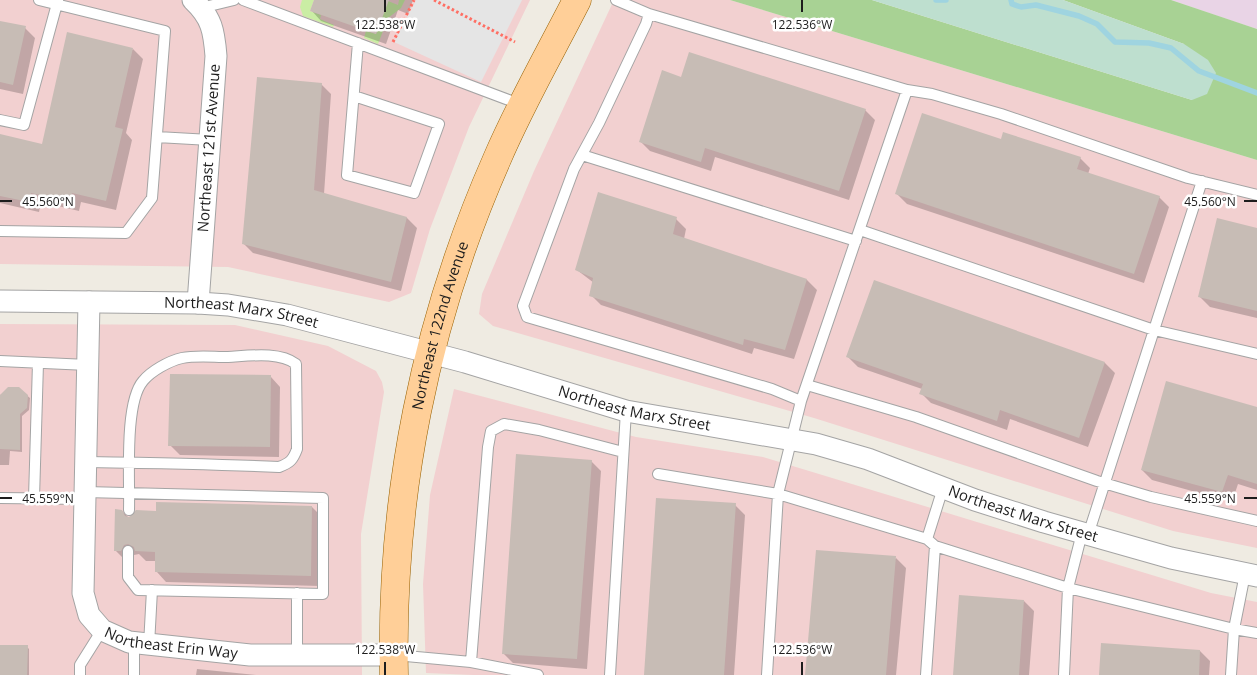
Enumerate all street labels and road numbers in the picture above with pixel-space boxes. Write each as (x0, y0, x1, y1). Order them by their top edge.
street label: Northeast 121st Avenue (192, 63, 224, 233)
street label: Northeast 122nd Avenue (407, 238, 472, 412)
street label: Northeast Marx Street (164, 292, 321, 332)
street label: Northeast Marx Street (556, 380, 712, 435)
street label: Northeast Marx Street (946, 480, 1101, 546)
street label: Northeast Erin Way (102, 621, 239, 663)

